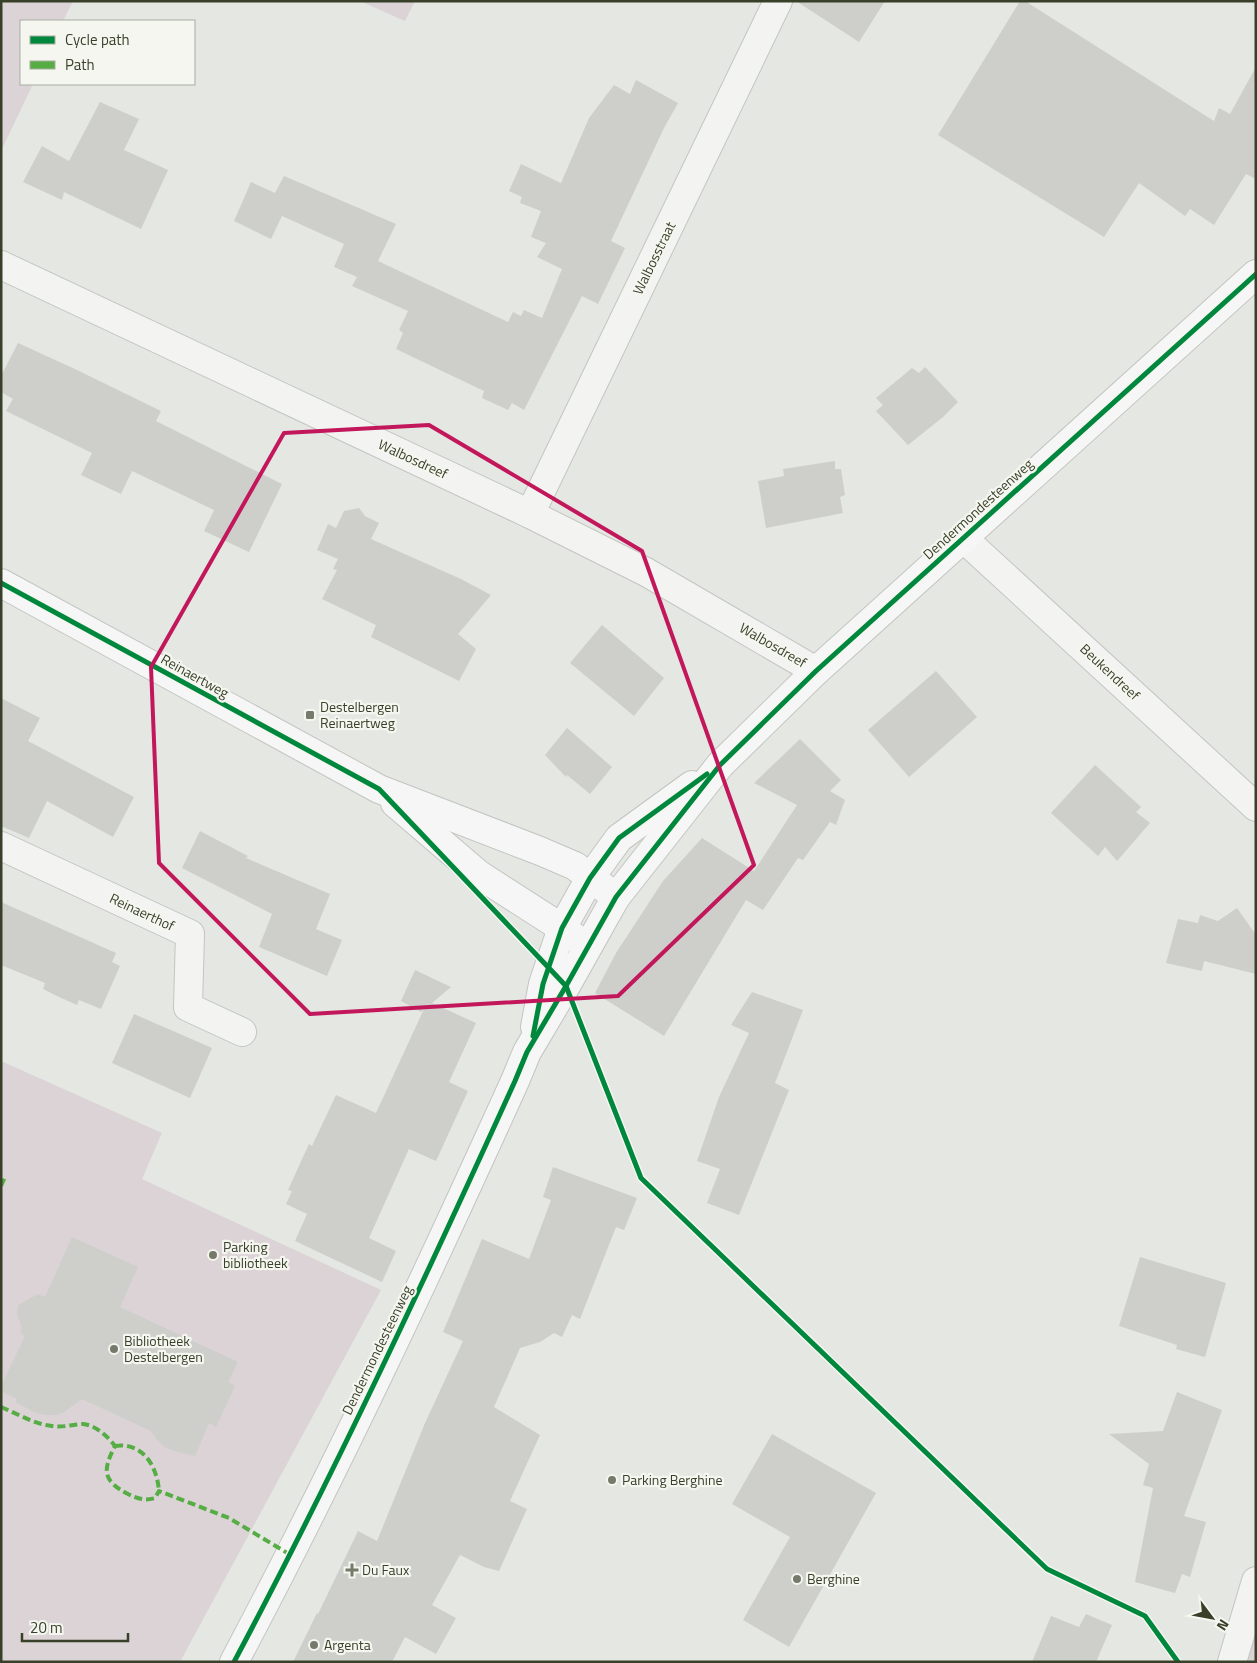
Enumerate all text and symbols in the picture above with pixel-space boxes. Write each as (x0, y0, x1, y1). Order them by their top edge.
legend (20, 20, 195, 85)
text: Cycle path (65, 28, 130, 51)
text: Path (65, 53, 95, 76)
street label: Walbosstraat (627, 218, 680, 298)
street label: Walbosdreef (375, 433, 452, 484)
street label: Dendermondesteenweg (918, 453, 1037, 564)
street label: Walbosdreef (736, 617, 811, 672)
street label: Beukendreef (1076, 638, 1145, 705)
street label: Reinaertweg (157, 648, 233, 703)
place label: Destelbergen Reinaertweg (320, 696, 399, 733)
marker: Destelbergen Reinaertweg (304, 709, 316, 721)
street label: Reinaerthof (106, 887, 178, 936)
place label: Parking bibliotheek (223, 1236, 288, 1273)
marker: Parking bibliotheek (207, 1249, 219, 1261)
street label: Dendermondesteenweg (336, 1281, 417, 1418)
place label: Bibliotheek Destelbergen (124, 1330, 203, 1367)
marker: Bibliotheek Destelbergen (108, 1343, 120, 1355)
place label: Parking Berghine (622, 1469, 722, 1490)
marker: Parking Berghine (606, 1474, 618, 1486)
place label: Du Faux (362, 1559, 410, 1580)
marker: Du Faux (346, 1564, 358, 1576)
place label: Berghine (807, 1568, 860, 1589)
marker: Berghine (791, 1573, 803, 1585)
north arrow (1187, 1593, 1237, 1643)
scale bar (22, 1610, 129, 1642)
text: N (1212, 1615, 1235, 1635)
text: 20 m (30, 1616, 63, 1639)
place label: Argenta (324, 1634, 371, 1655)
marker: Argenta (308, 1639, 320, 1651)

